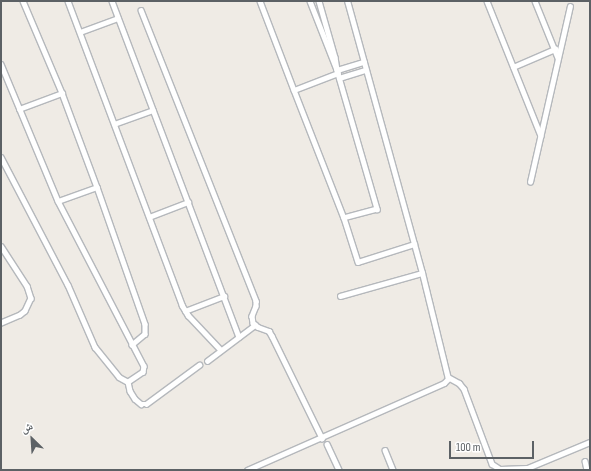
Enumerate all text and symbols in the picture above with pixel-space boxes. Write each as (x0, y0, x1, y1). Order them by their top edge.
north arrow (12, 419, 52, 459)
text: ش (19, 419, 35, 436)
scale bar (451, 433, 536, 459)
text: 100 m (456, 440, 481, 455)

